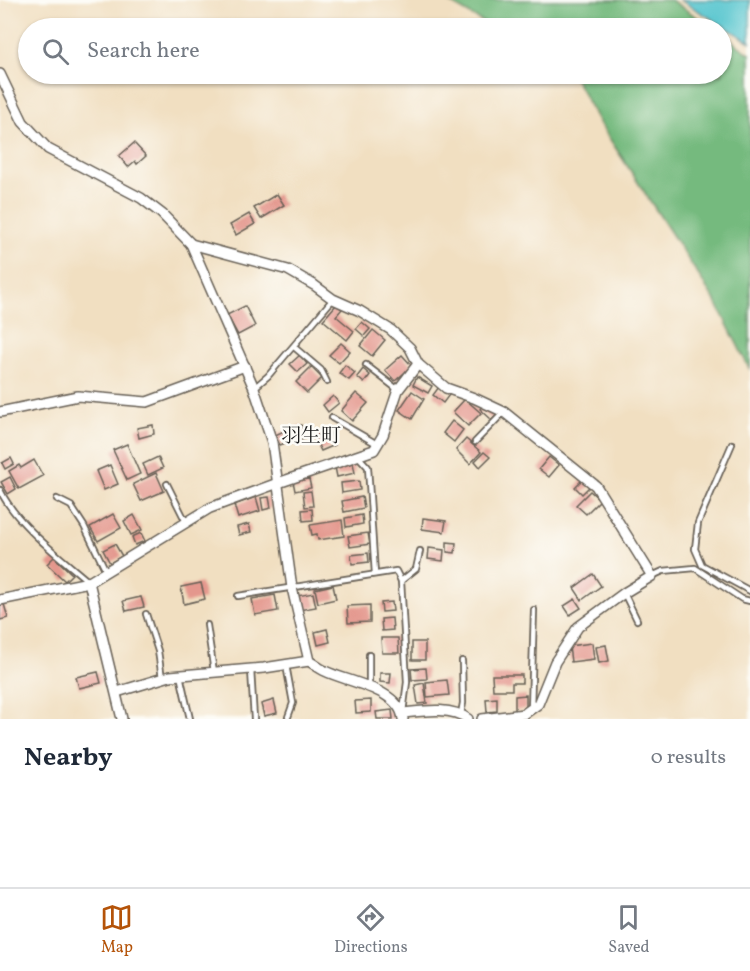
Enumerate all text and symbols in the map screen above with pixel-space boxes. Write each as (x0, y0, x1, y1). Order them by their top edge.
search box (18, 18, 732, 84)
icon: search (39, 35, 72, 68)
text: Search here (87, 36, 200, 67)
district label: 羽生町 (281, 423, 341, 451)
text: Nearby (24, 740, 113, 776)
text: 0 results (651, 744, 726, 772)
tab: Map (100, 901, 133, 959)
tab: Directions (334, 901, 408, 959)
tab: Saved (608, 901, 650, 959)

